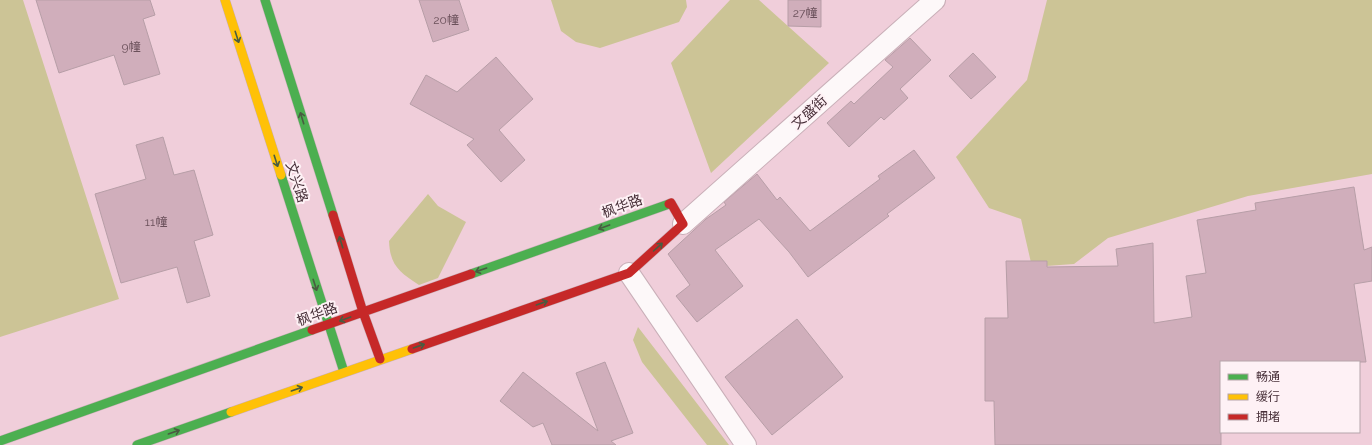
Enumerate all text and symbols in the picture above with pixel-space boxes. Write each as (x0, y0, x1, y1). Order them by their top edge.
house number: 27幢 (793, 6, 817, 20)
house number: 20幢 (433, 13, 459, 27)
one-way arrow (234, 31, 241, 44)
house number: 9幢 (121, 40, 141, 54)
street label: 文盛街 (788, 92, 830, 132)
one-way arrow (298, 113, 306, 125)
one-way arrow (273, 154, 280, 167)
street label: 文兴路 (283, 160, 311, 204)
street label: 枫华路 (600, 191, 644, 221)
house number: 11幢 (145, 215, 167, 229)
one-way arrow (597, 224, 610, 231)
one-way arrow (337, 236, 344, 249)
one-way arrow (652, 242, 663, 251)
one-way arrow (475, 267, 487, 275)
one-way arrow (312, 278, 319, 291)
street label: 枫华路 (295, 299, 339, 329)
one-way arrow (535, 299, 548, 306)
one-way arrow (340, 315, 352, 323)
one-way arrow (413, 341, 425, 349)
legend (1220, 361, 1360, 433)
text: 畅通 (1256, 370, 1280, 384)
one-way arrow (290, 385, 303, 392)
text: 缓行 (1256, 390, 1280, 404)
text: 拥堵 (1256, 410, 1280, 424)
one-way arrow (167, 428, 180, 435)

